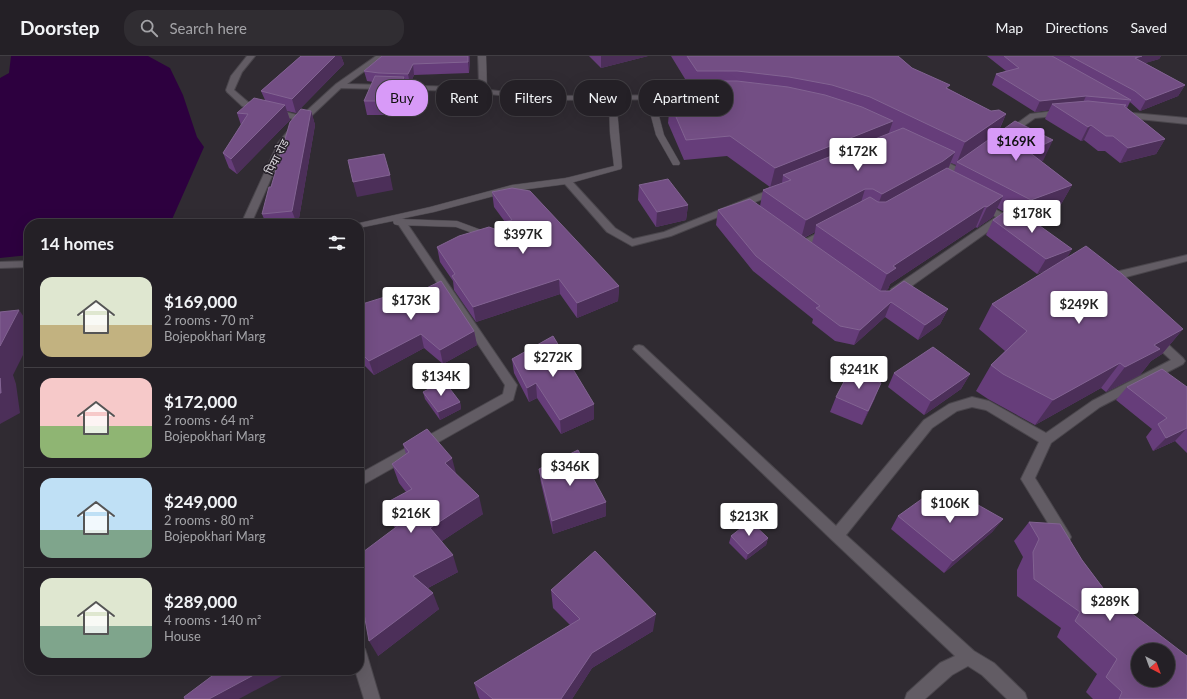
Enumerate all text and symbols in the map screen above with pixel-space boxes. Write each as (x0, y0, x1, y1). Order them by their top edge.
search box (124, 10, 404, 46)
text: Doorstep (20, 16, 100, 39)
icon: search (138, 17, 160, 39)
text: Search here (170, 19, 247, 37)
text: Map (996, 19, 1023, 36)
text: Directions (1045, 19, 1108, 36)
text: Saved (1130, 19, 1167, 36)
chip: Buy (376, 80, 428, 116)
chip: Rent (436, 80, 492, 116)
chip: Filters (500, 80, 566, 116)
chip: New (574, 80, 631, 116)
chip: Apartment (639, 80, 733, 116)
pin: $169K (988, 128, 1044, 162)
text: $169K (996, 133, 1036, 149)
street label: पिया रोड (261, 136, 292, 177)
pin: $172K (830, 138, 886, 172)
text: $172K (838, 143, 878, 159)
pin: $178K (1004, 200, 1060, 234)
text: $178K (1012, 205, 1052, 221)
pin: $397K (495, 221, 551, 255)
text: $397K (503, 226, 543, 242)
icon: filters (326, 232, 348, 254)
text: 14 homes (40, 233, 114, 254)
pin: $173K (383, 287, 439, 321)
text: $169,000 (164, 291, 237, 312)
pin: $249K (1051, 291, 1107, 325)
text: $173K (391, 292, 431, 308)
icon: home (72, 293, 120, 341)
text: $249K (1059, 296, 1099, 312)
text: 2 rooms · 70 m² (164, 312, 254, 328)
text: Bojepokhari Marg (164, 328, 266, 344)
pin: $272K (525, 344, 581, 378)
text: $272K (533, 349, 573, 365)
pin: $241K (831, 356, 887, 390)
text: $241K (839, 361, 879, 377)
pin: $134K (413, 363, 469, 397)
text: $134K (421, 368, 461, 384)
text: $172,000 (164, 391, 237, 412)
icon: home (72, 394, 120, 442)
text: 2 rooms · 64 m² (164, 412, 254, 428)
text: Bojepokhari Marg (164, 428, 266, 444)
pin: $346K (542, 453, 598, 487)
text: $346K (550, 458, 590, 474)
pin: $106K (922, 490, 978, 524)
text: $249,000 (164, 491, 237, 512)
icon: home (72, 494, 120, 542)
text: $106K (930, 495, 970, 511)
pin: $216K (383, 500, 439, 534)
pin: $213K (721, 503, 777, 537)
text: $216K (391, 505, 431, 521)
text: $213K (729, 508, 769, 524)
text: 2 rooms · 80 m² (164, 512, 254, 528)
text: Bojepokhari Marg (164, 528, 266, 544)
pin: $289K (1082, 588, 1138, 622)
text: $289,000 (164, 591, 237, 612)
text: $289K (1090, 593, 1130, 609)
icon: home (72, 594, 120, 642)
text: 4 rooms · 140 m² (164, 612, 261, 628)
text: House (164, 628, 201, 644)
north arrow (1131, 643, 1175, 687)
map controls (1131, 643, 1175, 687)

